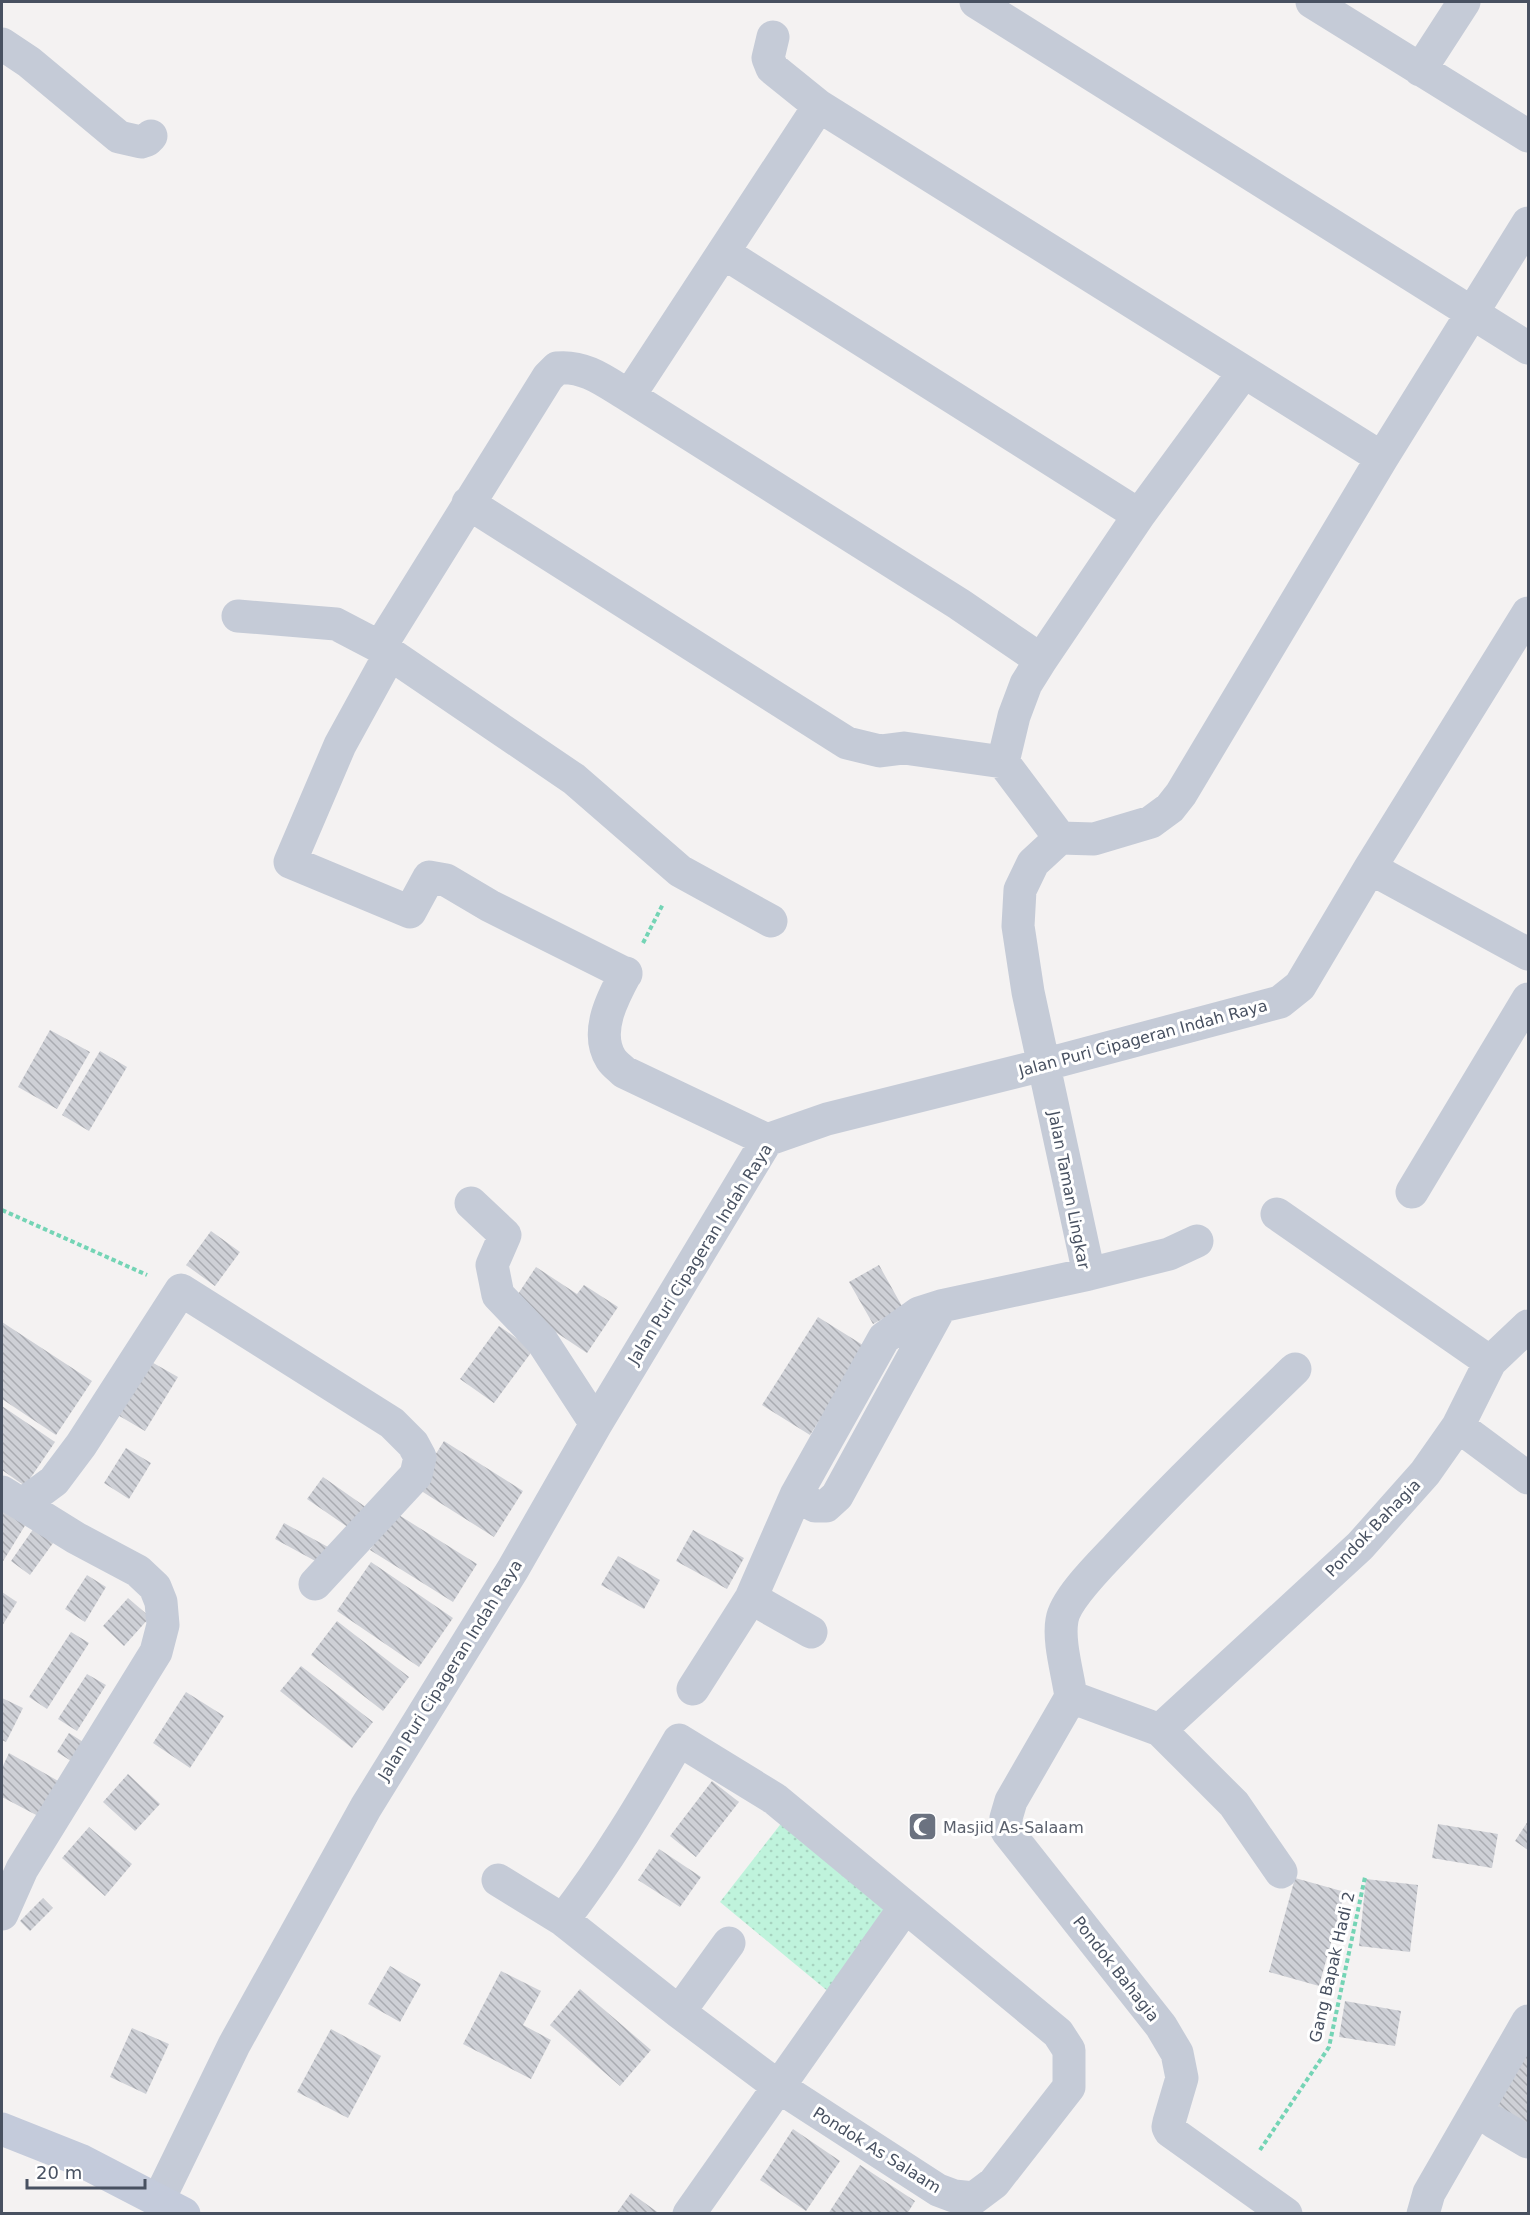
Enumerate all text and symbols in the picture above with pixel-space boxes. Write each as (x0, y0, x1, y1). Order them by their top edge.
street label: Jalan Puri Cipageran Indah Raya (1016, 996, 1269, 1081)
street label: Jalan Taman Lingkar (1044, 1108, 1094, 1271)
street label: Jalan Puri Cipageran Indah Raya (623, 1140, 776, 1369)
street label: Pondok Bahagia (1322, 1475, 1424, 1581)
street label: Jalan Puri Cipageran Indah Raya (373, 1556, 526, 1785)
mosque icon: Masjid As-Salaam (906, 1811, 938, 1843)
place label: Masjid As-Salaam (943, 1818, 1084, 1837)
street label: Gang Bapak Hadi 2 (1305, 1890, 1359, 2044)
street label: Pondok Bahagia (1069, 1913, 1163, 2025)
street label: Pondok As Salaam (810, 2103, 944, 2197)
scale bar (27, 2152, 146, 2190)
text: 20 m (36, 2162, 82, 2183)

